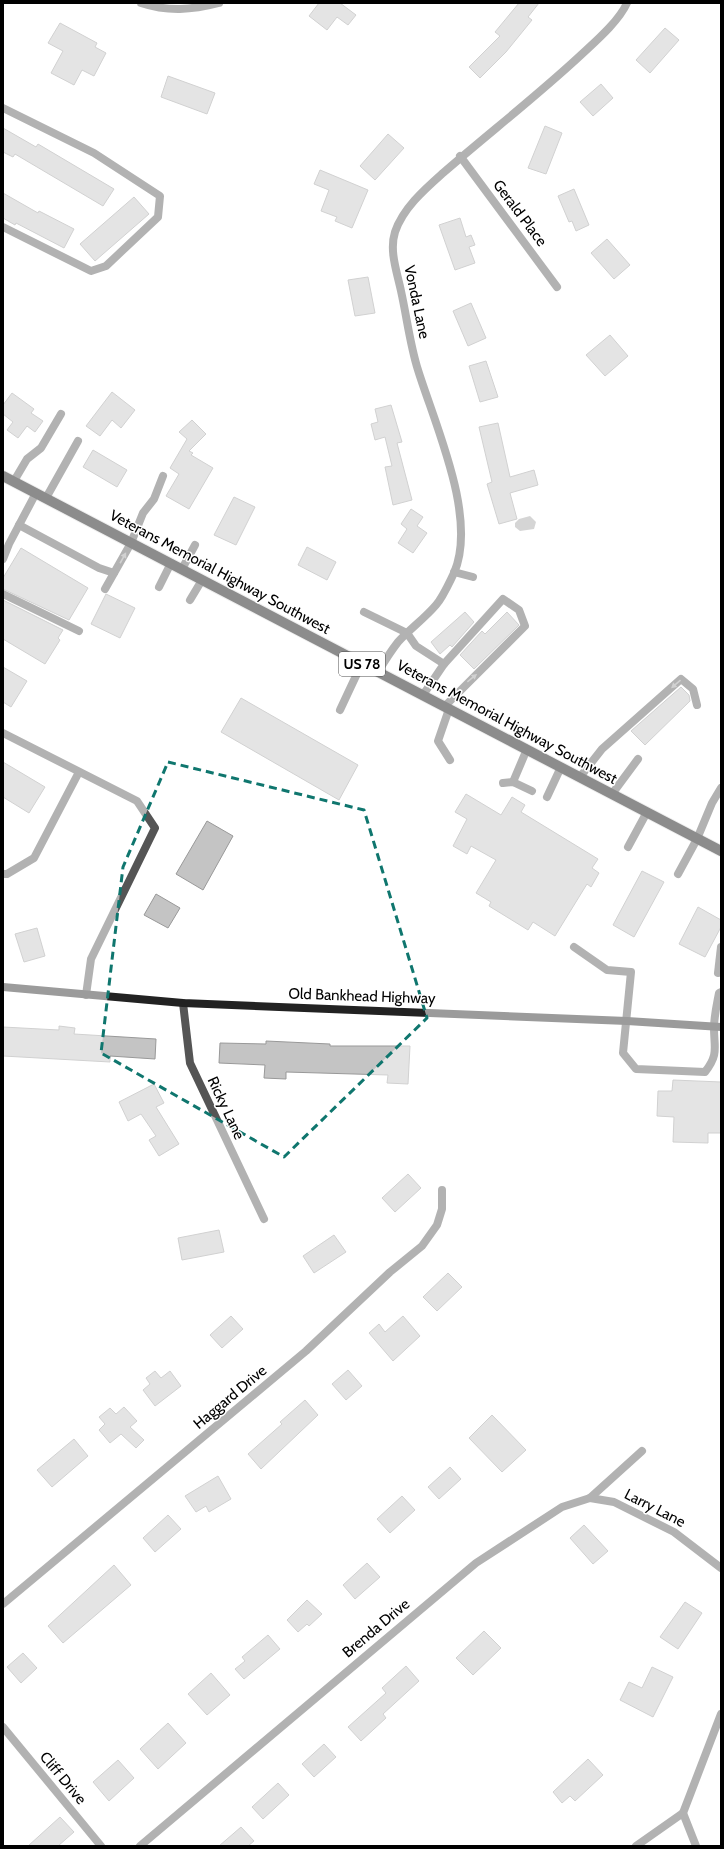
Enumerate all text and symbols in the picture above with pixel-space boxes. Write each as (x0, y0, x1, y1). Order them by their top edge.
street label: Gerald Place (489, 176, 551, 250)
street label: Vonda Lane (400, 264, 434, 341)
street label: Veterans Memorial Highway Southwest (107, 506, 333, 638)
one-way arrow (119, 552, 126, 564)
road number: US 78 (339, 652, 385, 676)
street label: Veterans Memorial Highway Southwest (394, 656, 620, 788)
one-way arrow (466, 674, 477, 683)
one-way arrow (671, 679, 681, 688)
street label: Old Bankhead Highway (288, 984, 436, 1008)
street label: Ricky Lane (204, 1074, 249, 1143)
street label: Haggard Drive (190, 1361, 270, 1433)
street label: Larry Lane (622, 1485, 689, 1531)
street label: Brenda Drive (339, 1595, 413, 1661)
street label: Cliff Drive (36, 1748, 90, 1808)

